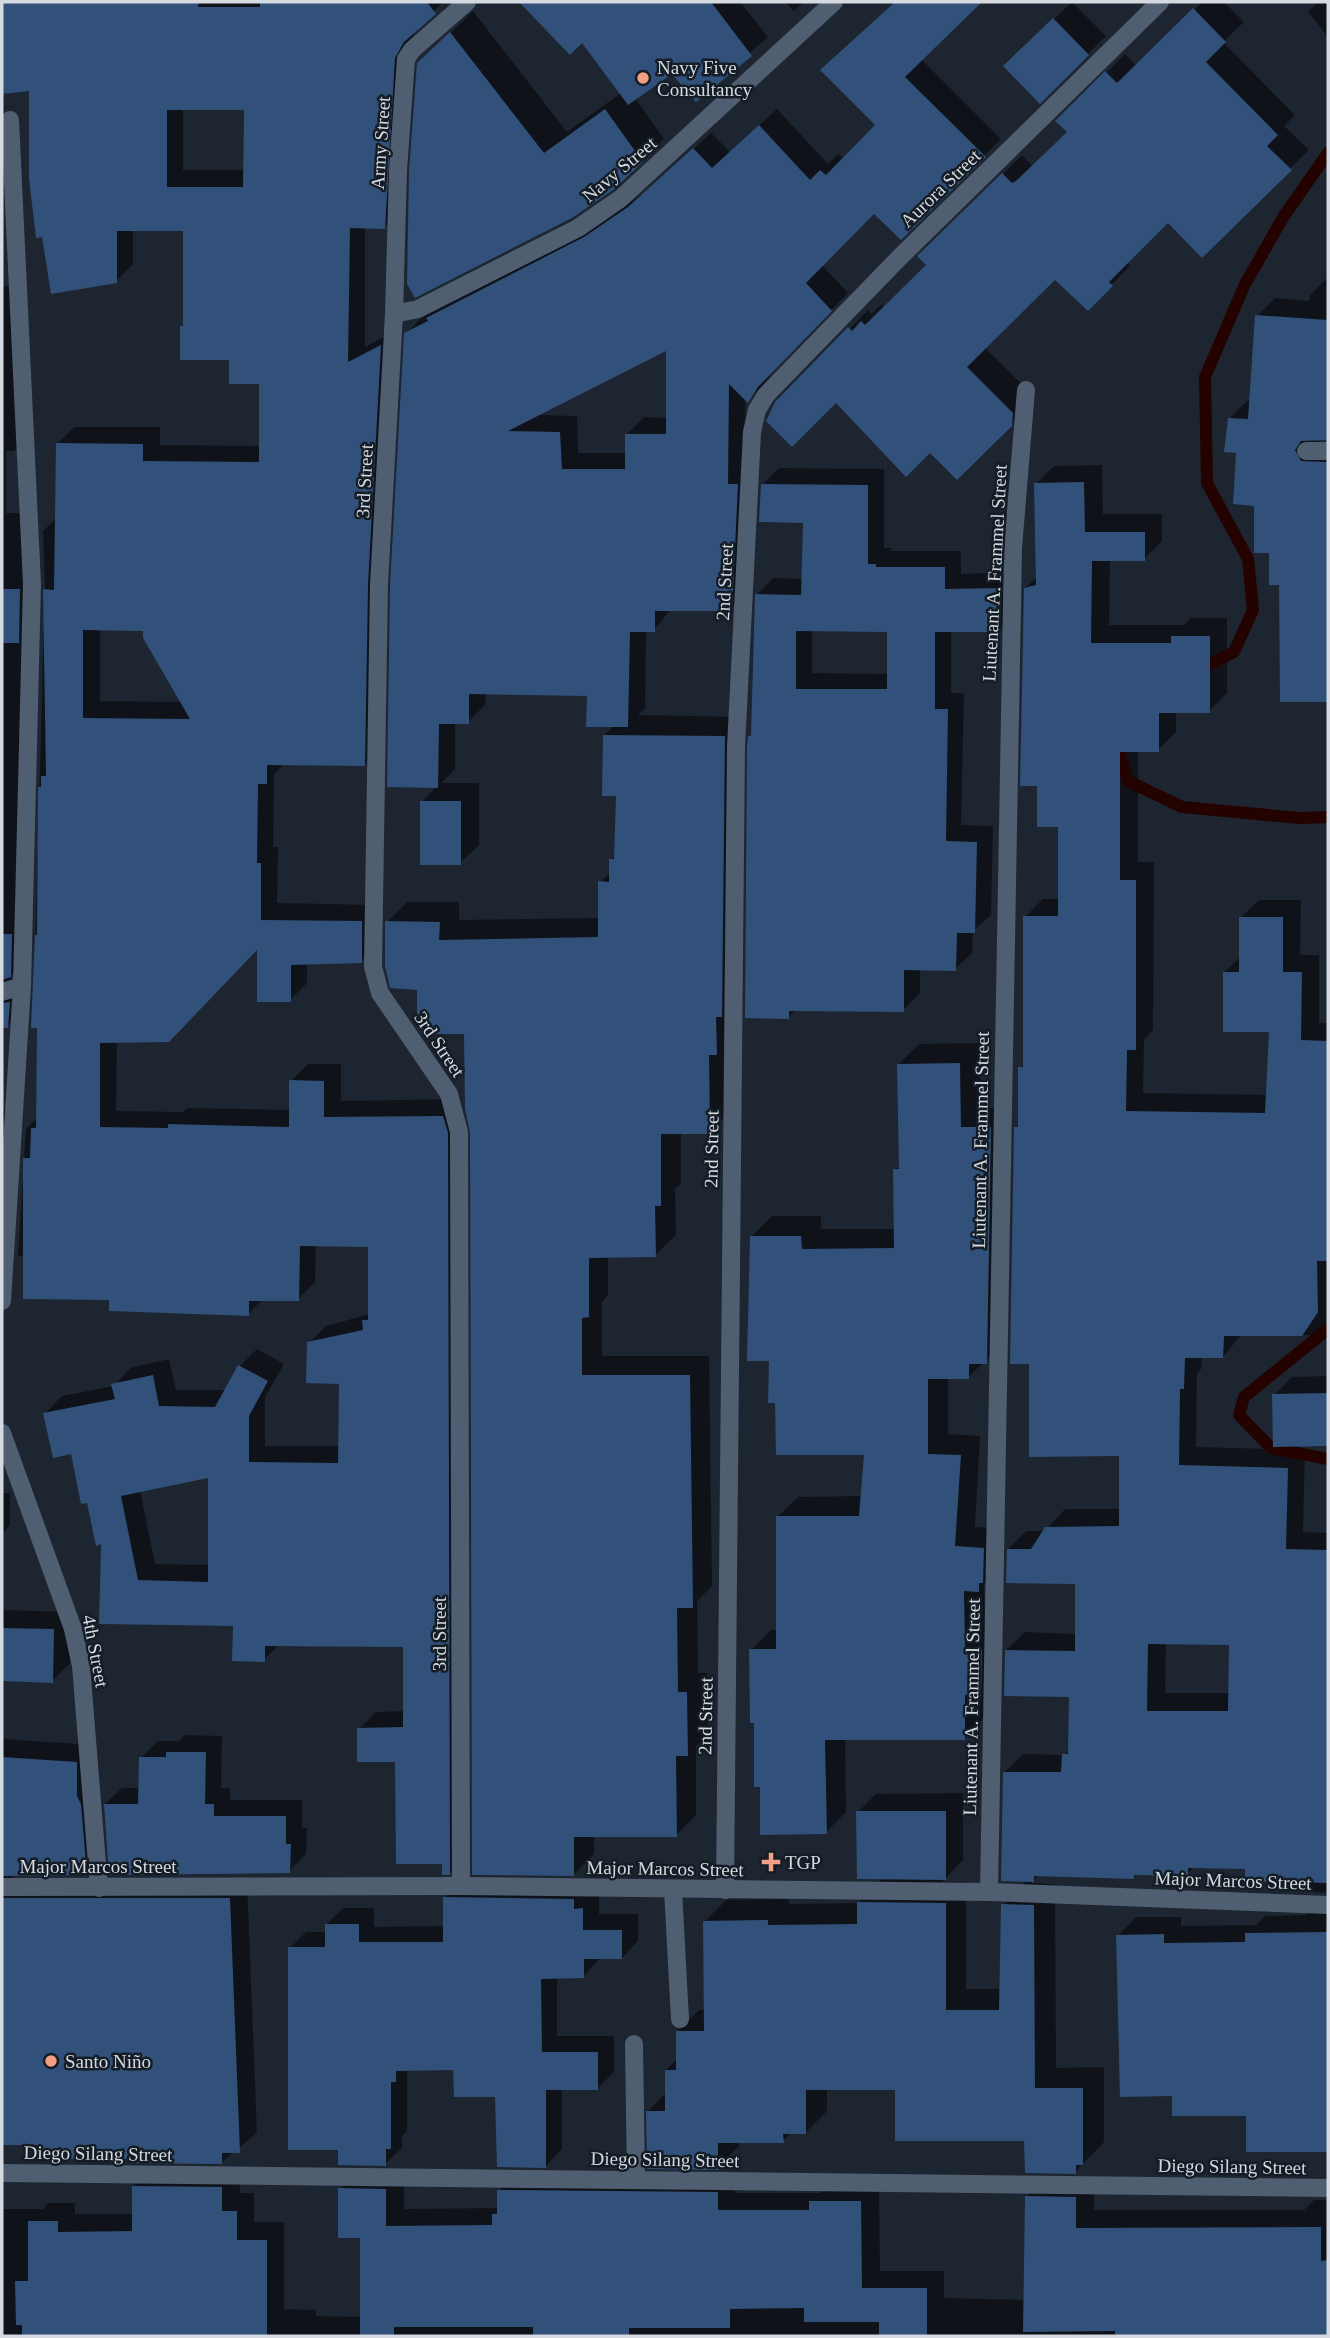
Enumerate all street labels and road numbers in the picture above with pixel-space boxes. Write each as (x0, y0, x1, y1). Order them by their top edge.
street label: Army Street (367, 95, 394, 190)
street label: Navy Street (578, 132, 661, 206)
street label: Aurora Street (896, 145, 985, 232)
street label: 3rd Street (352, 443, 377, 519)
street label: Liutenant A. Frammel Street (978, 463, 1011, 682)
street label: 2nd Street (712, 542, 737, 621)
street label: 3rd Street (410, 1008, 469, 1082)
street label: Liutenant A. Frammel Street (968, 1030, 993, 1249)
street label: 2nd Street (700, 1109, 723, 1188)
street label: 3rd Street (429, 1596, 450, 1671)
street label: Liutenant A. Frammel Street (959, 1597, 984, 1816)
street label: 4th Street (78, 1613, 113, 1690)
street label: 2nd Street (694, 1676, 717, 1755)
street label: Major Marcos Street (19, 1856, 177, 1877)
street label: Major Marcos Street (586, 1857, 744, 1880)
street label: Major Marcos Street (1154, 1867, 1313, 1894)
street label: Diego Silang Street (23, 2142, 173, 2165)
street label: Diego Silang Street (590, 2148, 740, 2171)
street label: Diego Silang Street (1157, 2155, 1307, 2178)

